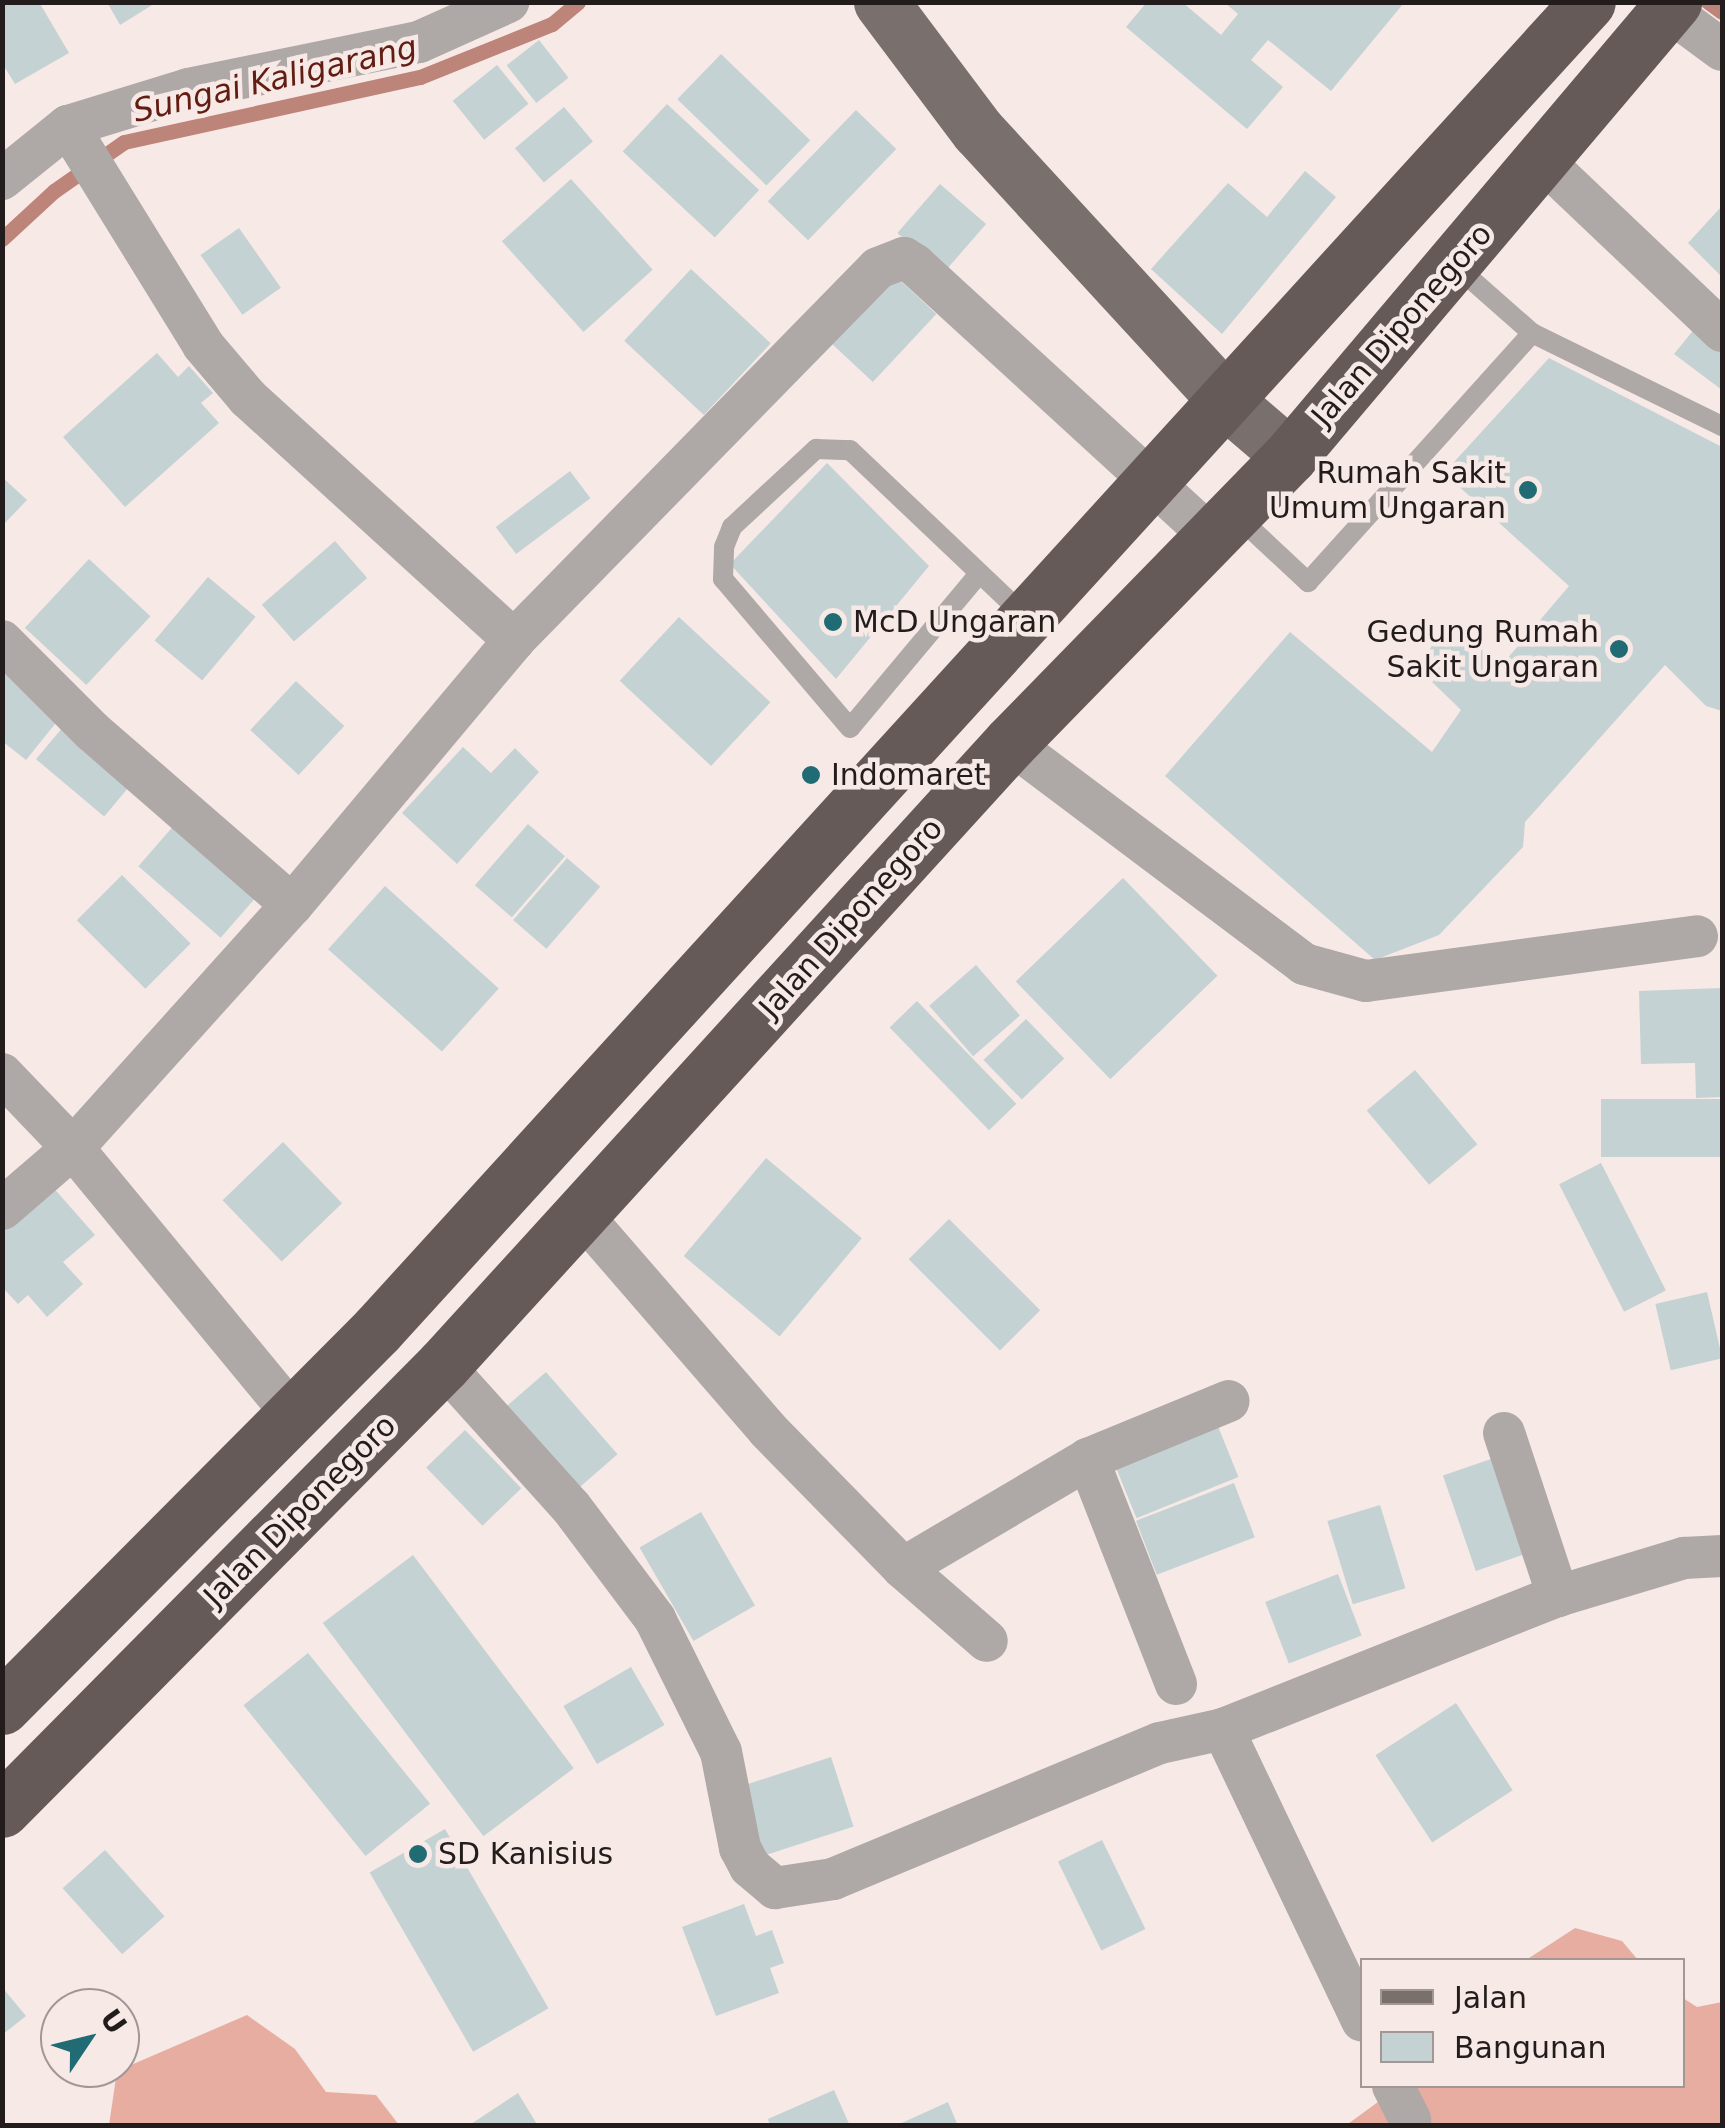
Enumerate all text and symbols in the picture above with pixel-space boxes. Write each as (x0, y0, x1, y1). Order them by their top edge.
water label: Sungai Kaligarang (129, 28, 421, 130)
street label: Jalan Diponegoro (1304, 217, 1500, 433)
place label: Rumah Sakit Umum Ungaran (1269, 455, 1506, 526)
marker: Rumah Sakit Umum Ungaran (1515, 477, 1541, 503)
place label: McD Ungaran (853, 604, 1056, 640)
marker: McD Ungaran (822, 611, 844, 633)
place label: Gedung Rumah Sakit Ungaran (1367, 614, 1599, 684)
marker: Gedung Rumah Sakit Ungaran (1608, 638, 1630, 660)
place label: Indomaret (831, 757, 986, 793)
marker: Indomaret (800, 764, 822, 786)
street label: Jalan Diponegoro (752, 811, 950, 1025)
street label: Jalan Diponegoro (197, 1408, 403, 1614)
place label: SD Kanisius (438, 1836, 613, 1872)
marker: SD Kanisius (407, 1843, 429, 1865)
legend (1360, 1958, 1685, 2088)
text: Jalan (1454, 1980, 1527, 2015)
north arrow (40, 1988, 140, 2088)
text: U (93, 2003, 133, 2040)
text: Bangunan (1454, 2030, 1606, 2065)

